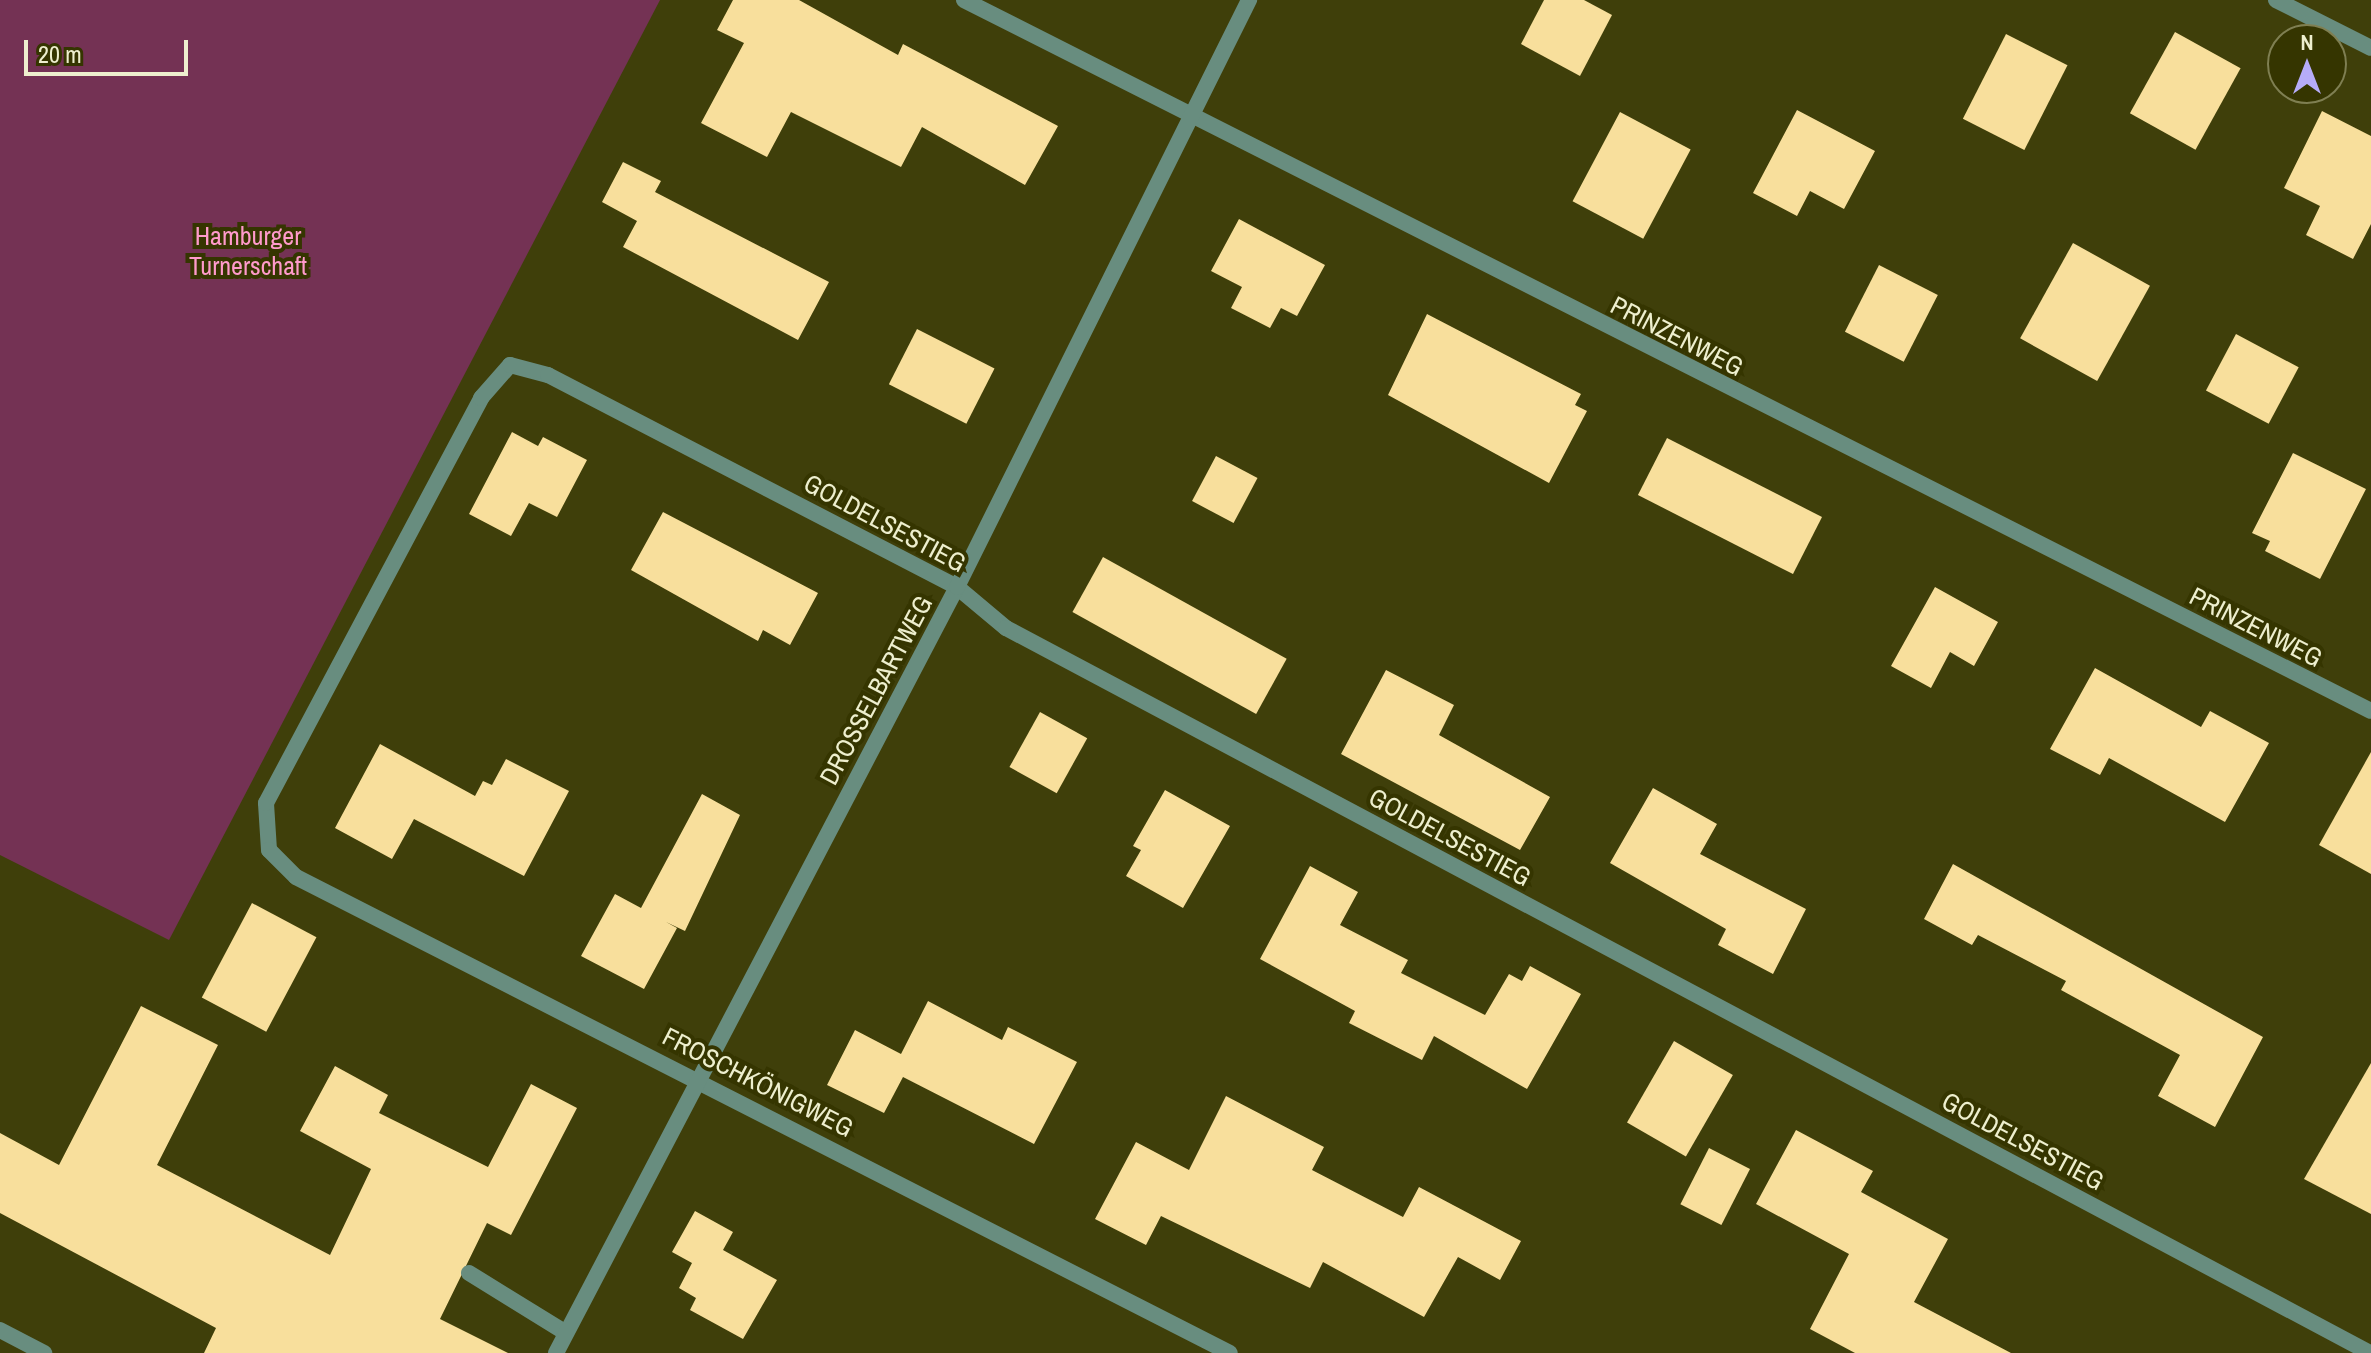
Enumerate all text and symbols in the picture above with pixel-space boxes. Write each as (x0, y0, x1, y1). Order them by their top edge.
scale bar (28, 24, 192, 74)
north arrow (2267, 24, 2347, 104)
text: N (2300, 27, 2314, 57)
text: 20 m (38, 38, 82, 70)
park label: Hamburger Turnerschaft (189, 220, 307, 282)
street label: PRINZENWEG (1606, 289, 1748, 383)
street label: GOLDELSESTIEG (799, 467, 971, 579)
street label: PRINZENWEG (2185, 580, 2327, 674)
street label: DROSSELBARTWEG (813, 590, 939, 790)
street label: GOLDELSESTIEG (1364, 781, 1536, 893)
street label: FROSCHKÖNIGWEG (658, 1021, 858, 1143)
street label: GOLDELSESTIEG (1937, 1085, 2109, 1197)

